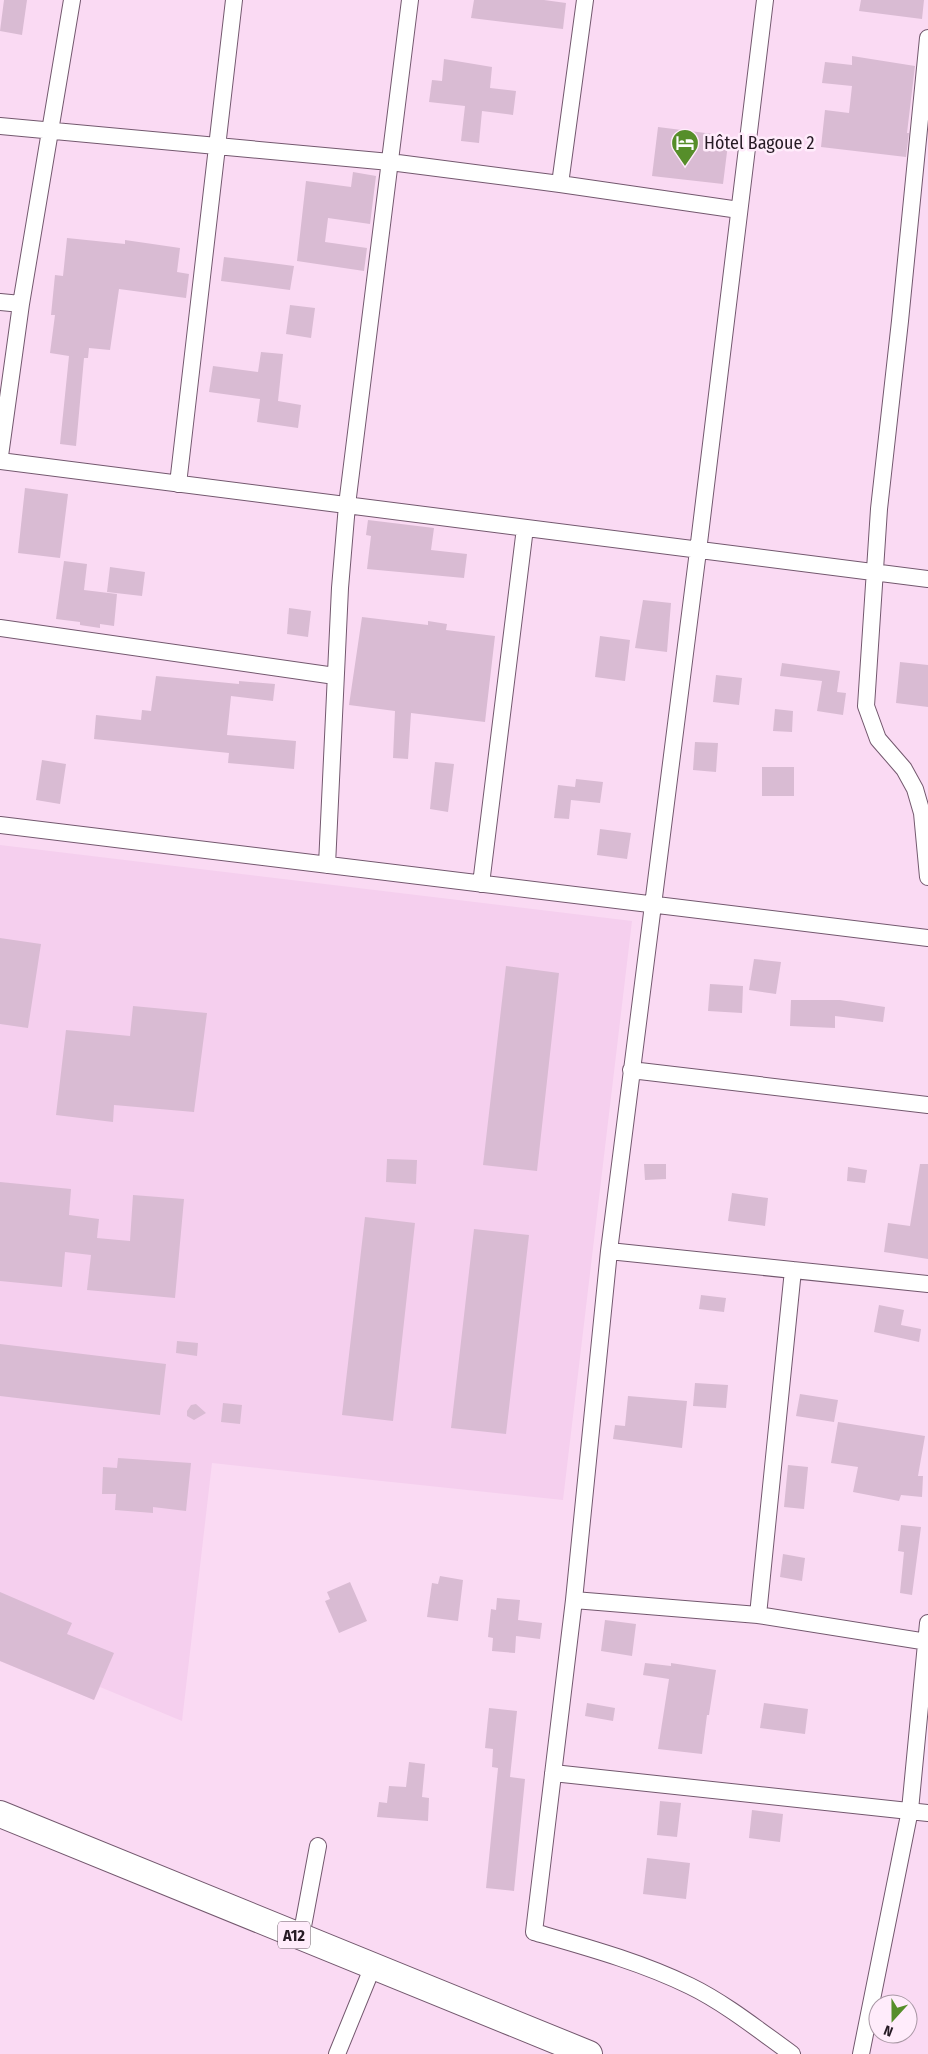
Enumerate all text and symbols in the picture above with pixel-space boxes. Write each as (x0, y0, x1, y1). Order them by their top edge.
hotel icon: Hôtel Bagoue 2 (670, 128, 700, 167)
place label: Hôtel Bagoue 2 (704, 132, 815, 154)
road number: A12 (278, 1922, 310, 1948)
north arrow (868, 1994, 918, 2044)
text: N (882, 2021, 895, 2040)

